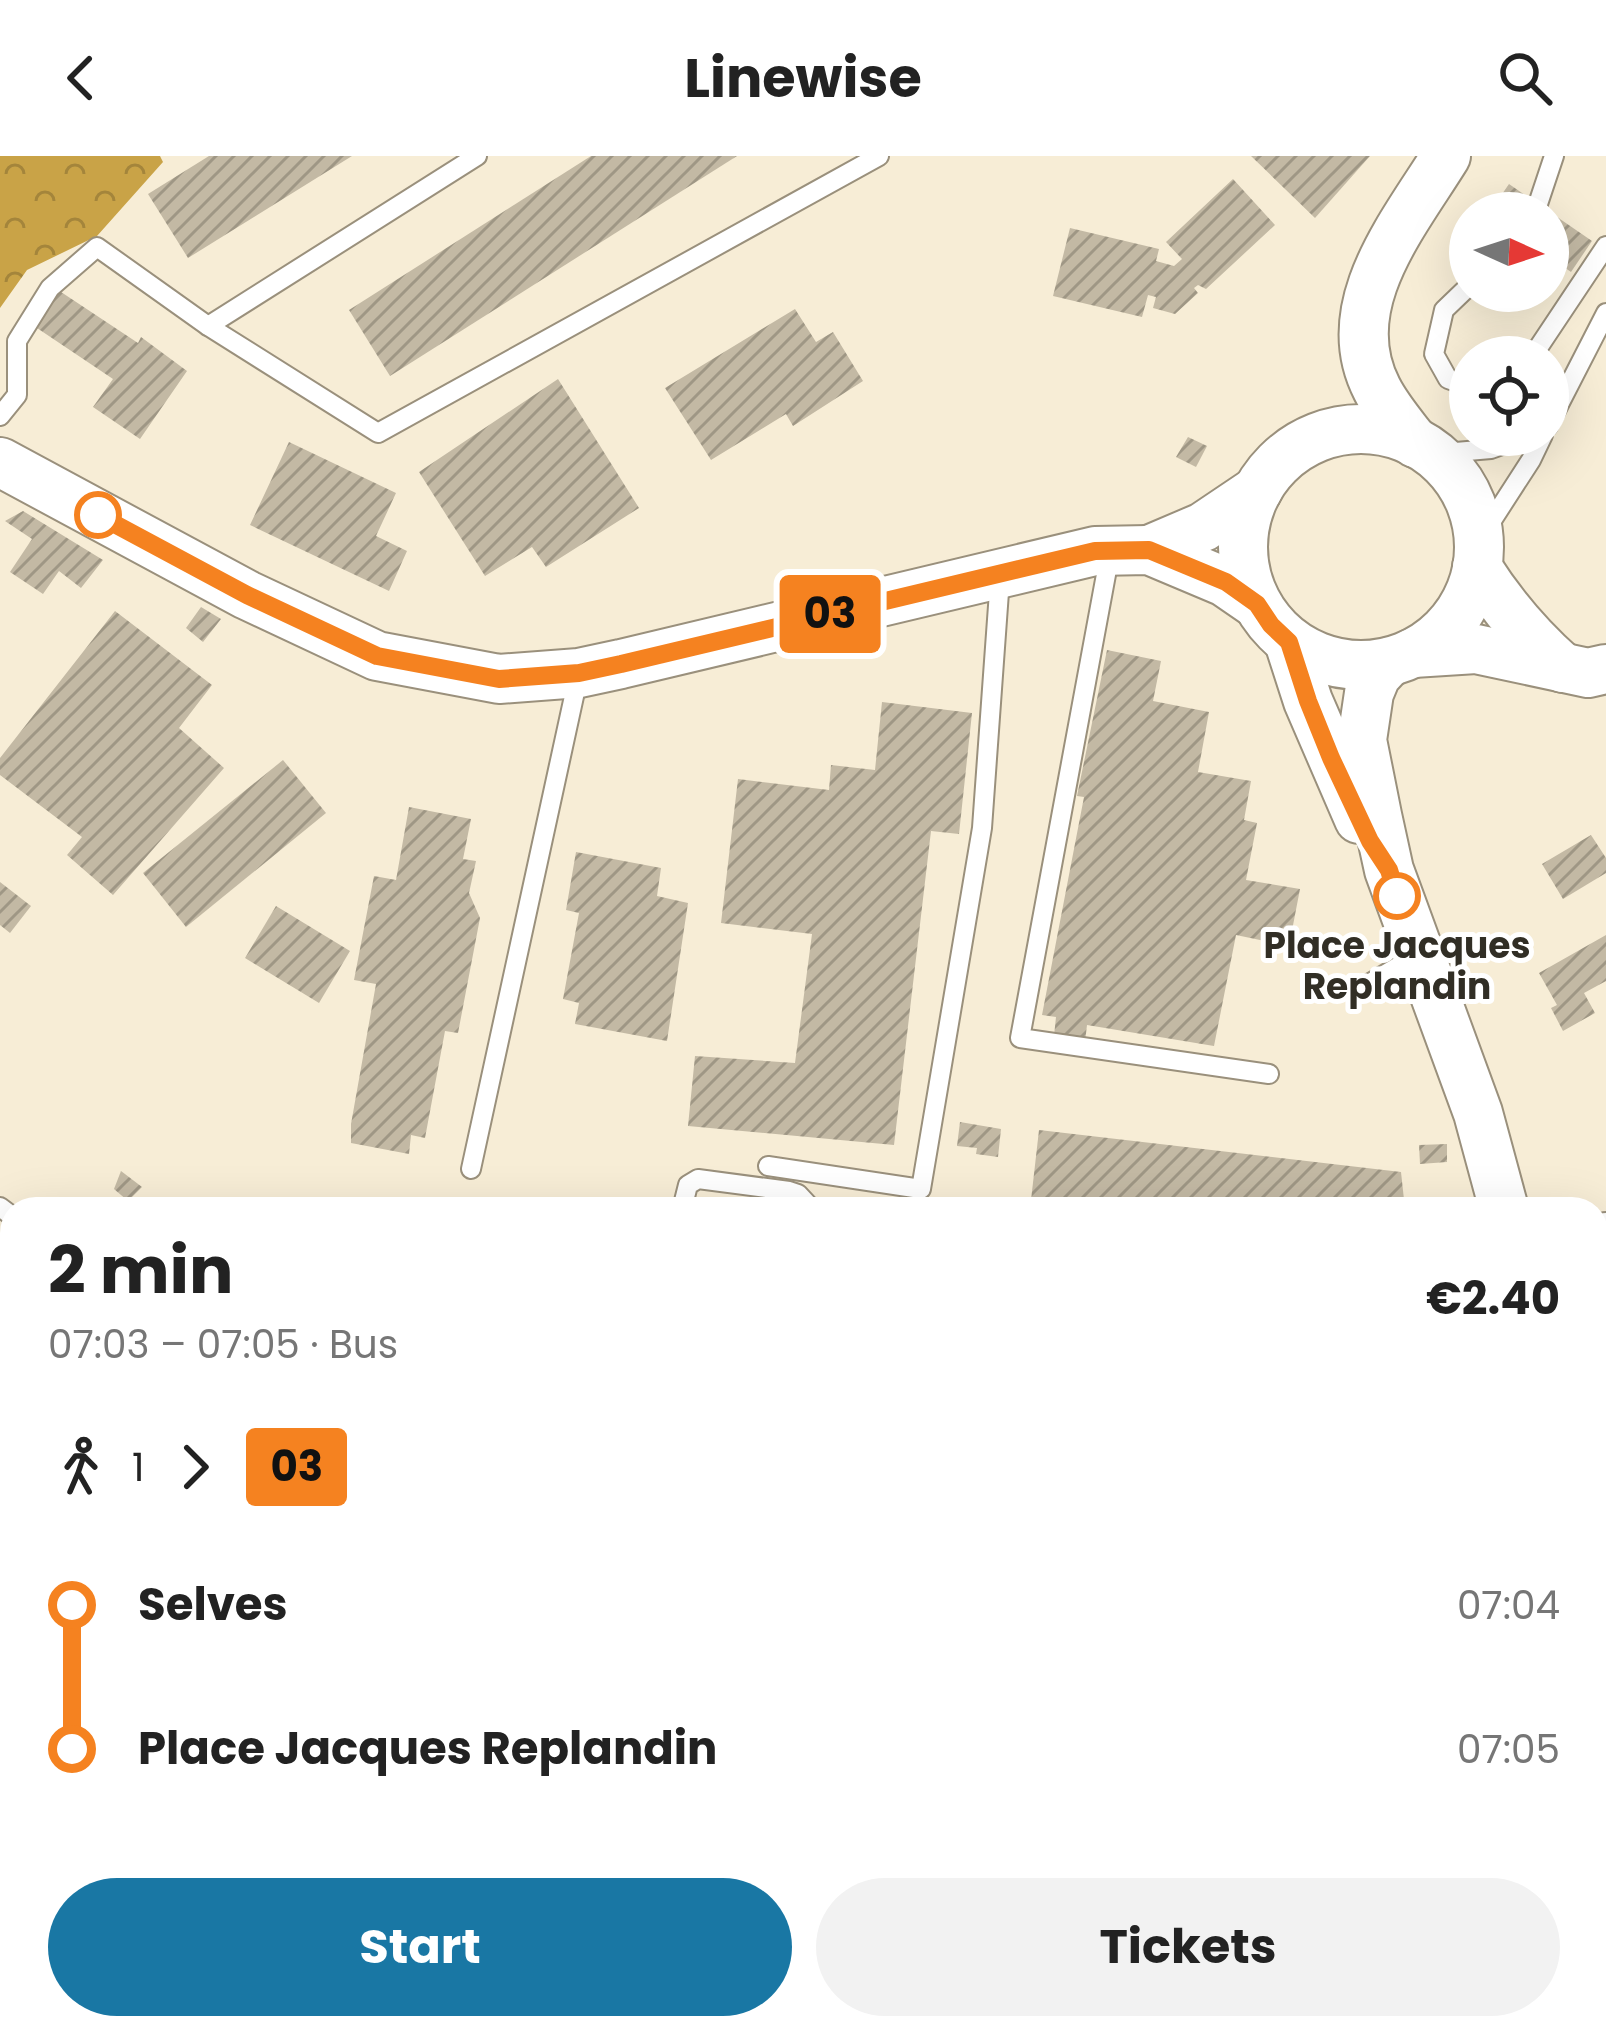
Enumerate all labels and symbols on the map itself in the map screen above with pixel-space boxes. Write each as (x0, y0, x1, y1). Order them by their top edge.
north arrow (1449, 192, 1569, 312)
unlabelled marker (76, 493, 120, 537)
line badge: 03 (776, 575, 884, 653)
marker: Place Jacques Replandin (1375, 874, 1419, 918)
place label: Place Jacques Replandin (1263, 920, 1531, 1012)

